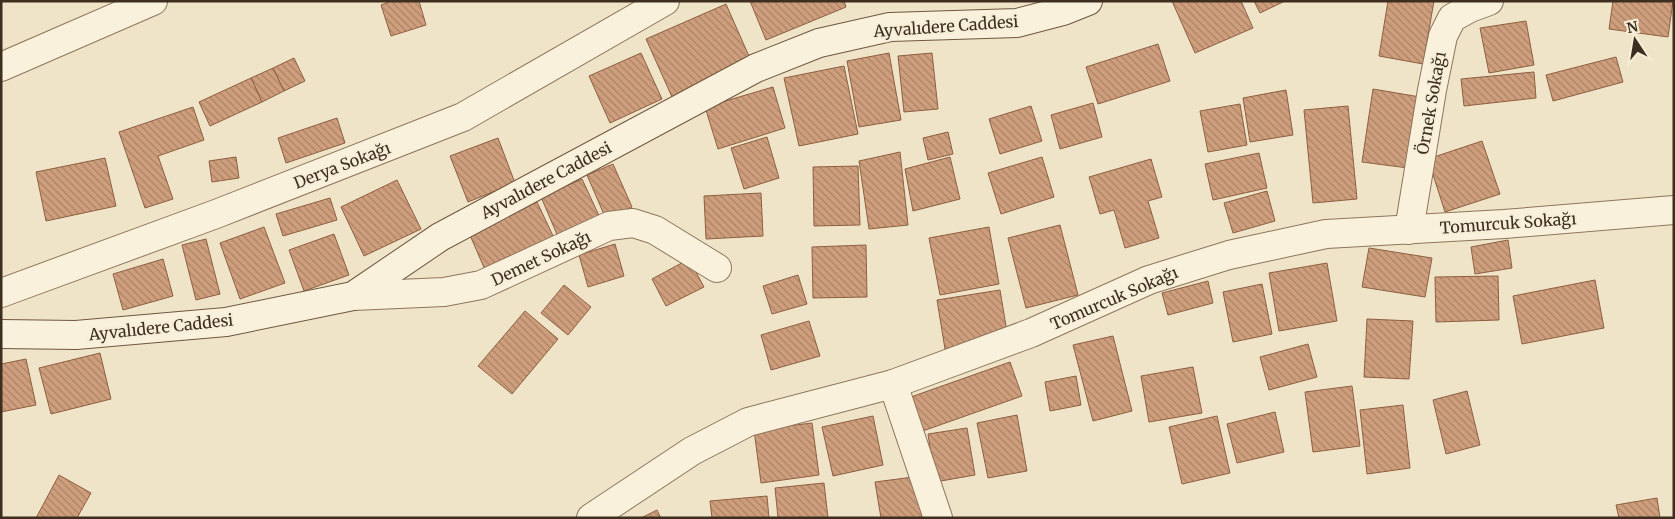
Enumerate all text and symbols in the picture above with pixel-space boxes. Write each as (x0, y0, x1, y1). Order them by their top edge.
street label: Ayvalıdere Caddesi (872, 11, 1019, 41)
north arrow (1610, 15, 1660, 65)
text: N (1625, 17, 1640, 37)
street label: Örnek Sokağı (1412, 50, 1450, 156)
street label: Derya Sokağı (291, 137, 393, 193)
street label: Ayvalıdere Caddesi (476, 137, 615, 223)
street label: Tomurcuk Sokağı (1439, 208, 1577, 238)
street label: Demet Sokağı (488, 226, 594, 290)
street label: Tomurcuk Sokağı (1047, 262, 1181, 334)
street label: Ayvalıdere Caddesi (87, 309, 234, 345)

